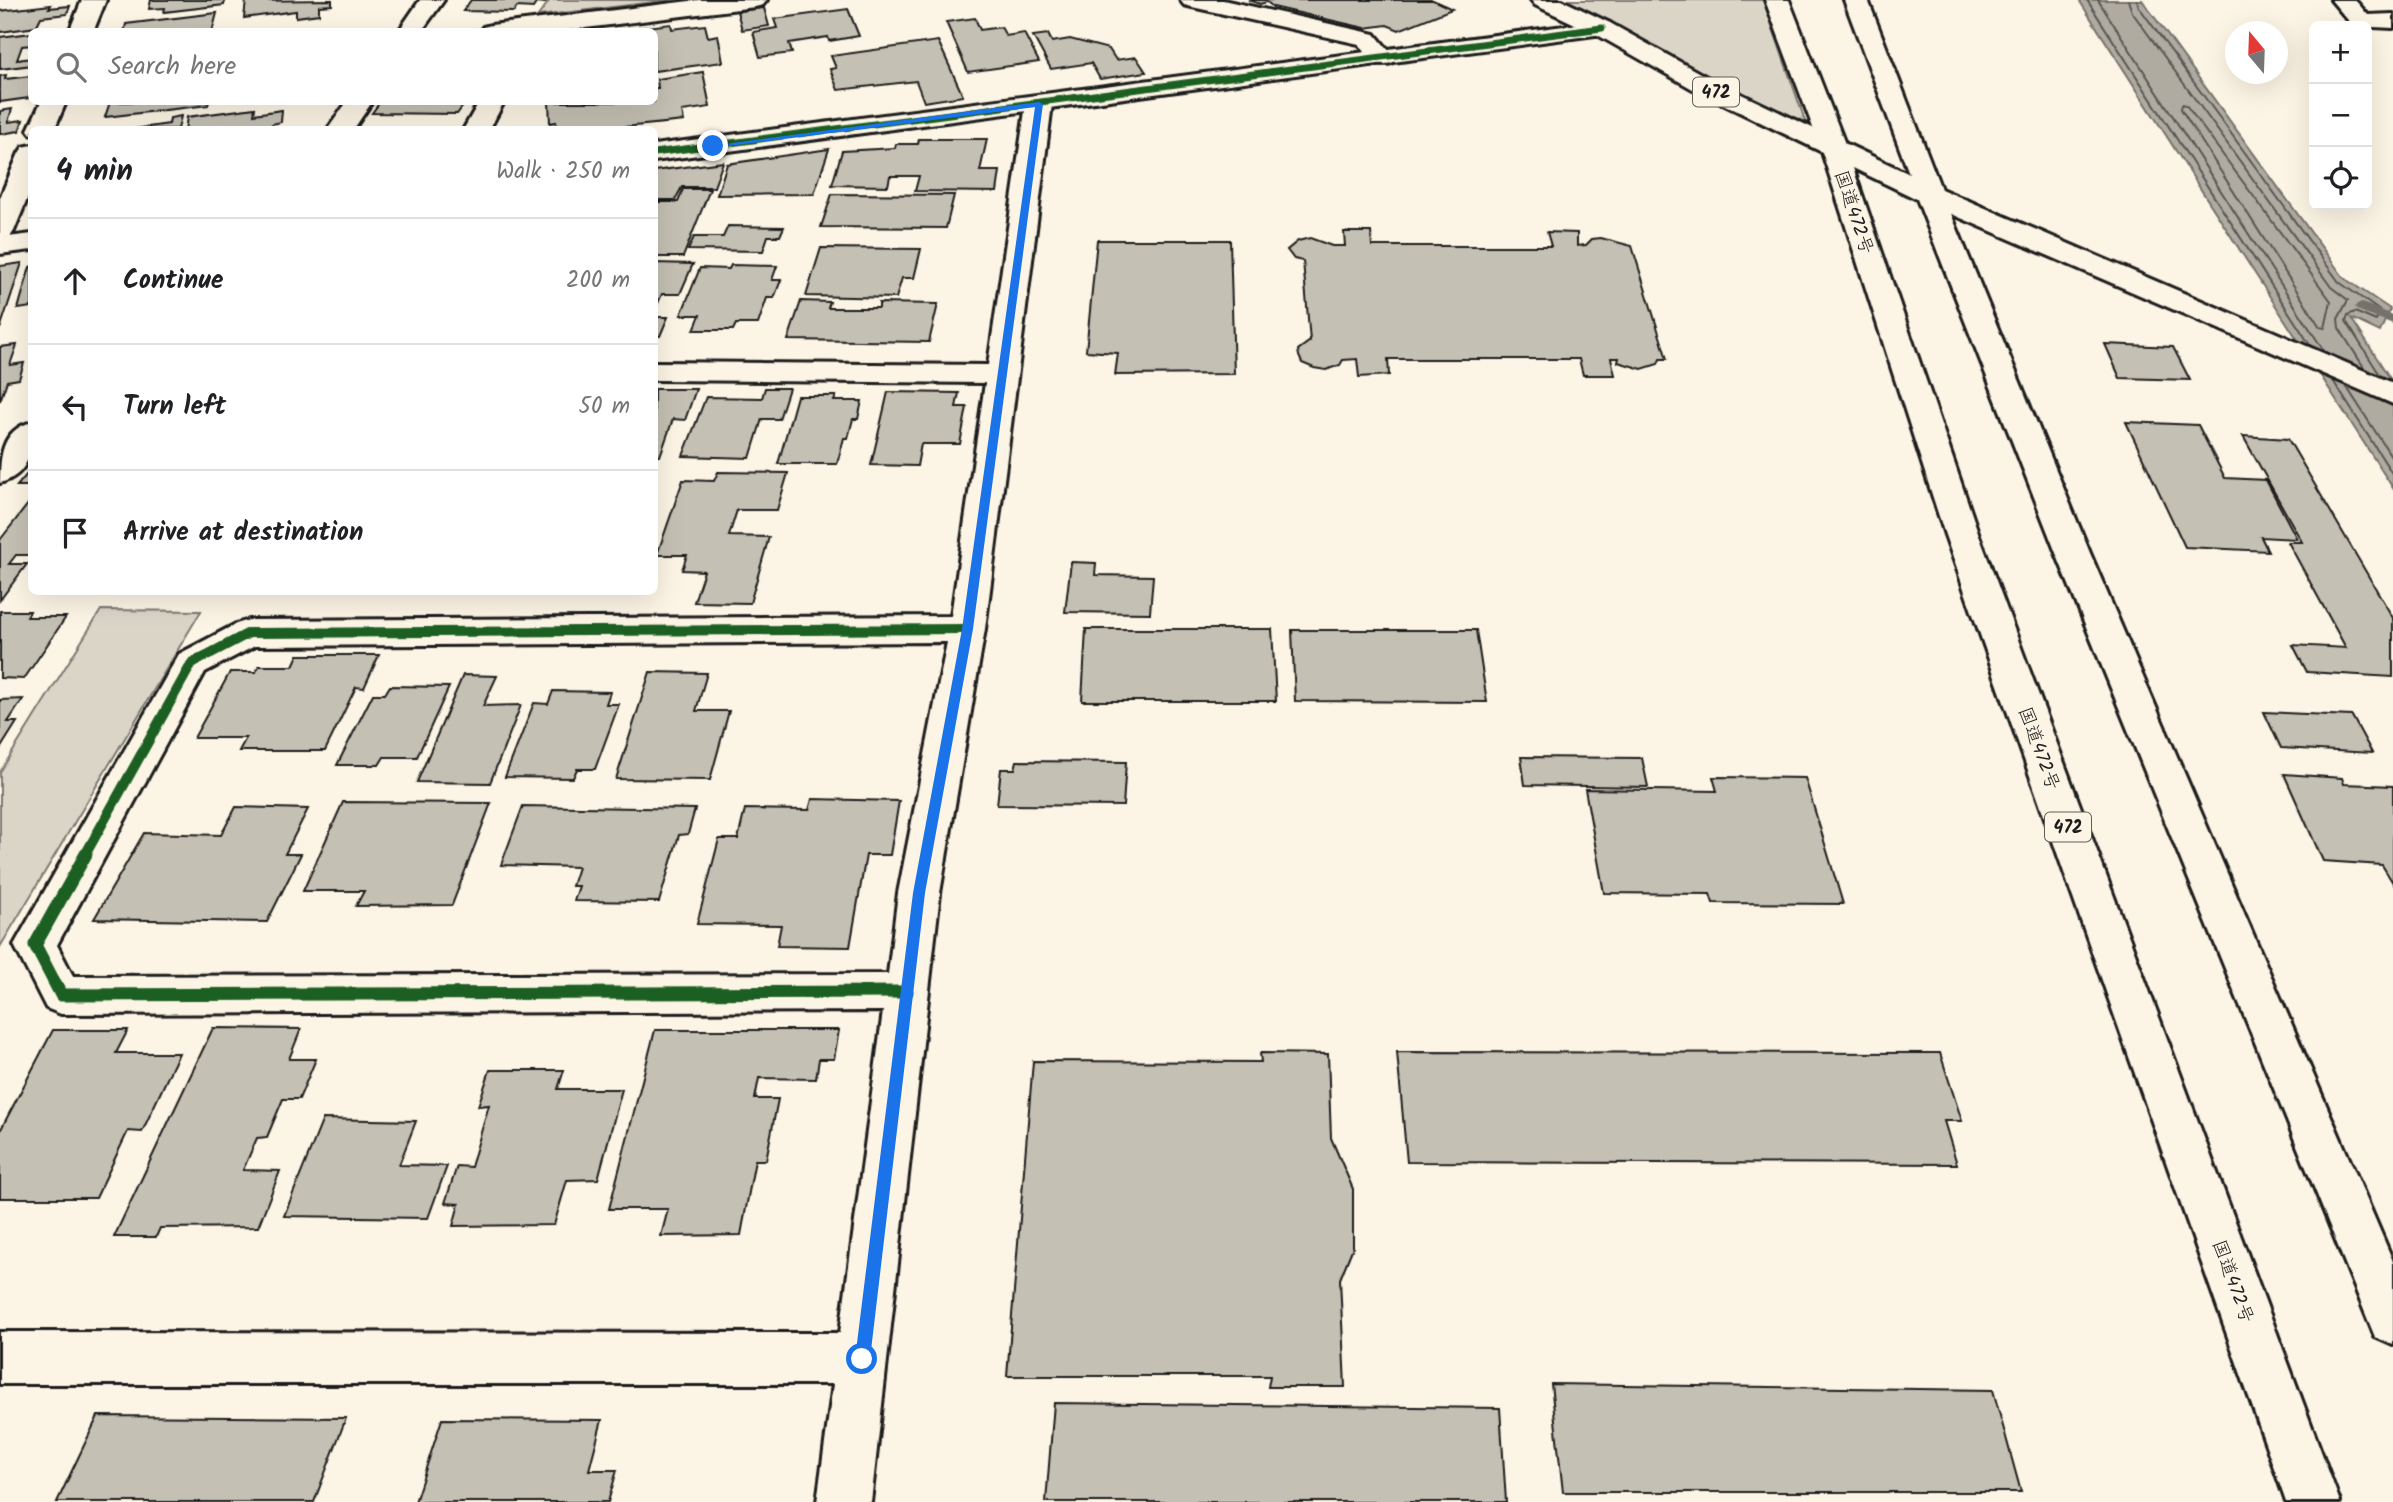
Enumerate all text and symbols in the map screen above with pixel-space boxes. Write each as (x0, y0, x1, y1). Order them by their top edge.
north arrow (2225, 21, 2288, 84)
map controls (2309, 21, 2372, 210)
button: + (2309, 21, 2372, 84)
search box (28, 28, 658, 105)
text: Search here (108, 46, 236, 88)
icon: search (52, 48, 90, 86)
road number: 472 (1693, 78, 1739, 106)
button: − (2309, 84, 2372, 147)
route end (697, 130, 728, 161)
button: locate (2309, 147, 2372, 210)
text: 4 min (56, 148, 133, 196)
text: Walk · 250 m (496, 154, 630, 190)
street label: 国道472号 (1825, 166, 1881, 259)
text: Continue (123, 260, 224, 302)
icon: ahead (56, 262, 94, 300)
text: 200 m (566, 263, 630, 299)
text: Turn left (123, 386, 226, 428)
icon: left (56, 388, 94, 426)
text: 50 m (579, 389, 630, 425)
text: Arrive at destination (123, 512, 363, 554)
icon: arrive (56, 514, 94, 552)
street label: 国道472号 (2009, 703, 2067, 795)
road number: 472 (2045, 812, 2091, 842)
street label: 国道472号 (2203, 1236, 2261, 1328)
route start (846, 1343, 877, 1374)

